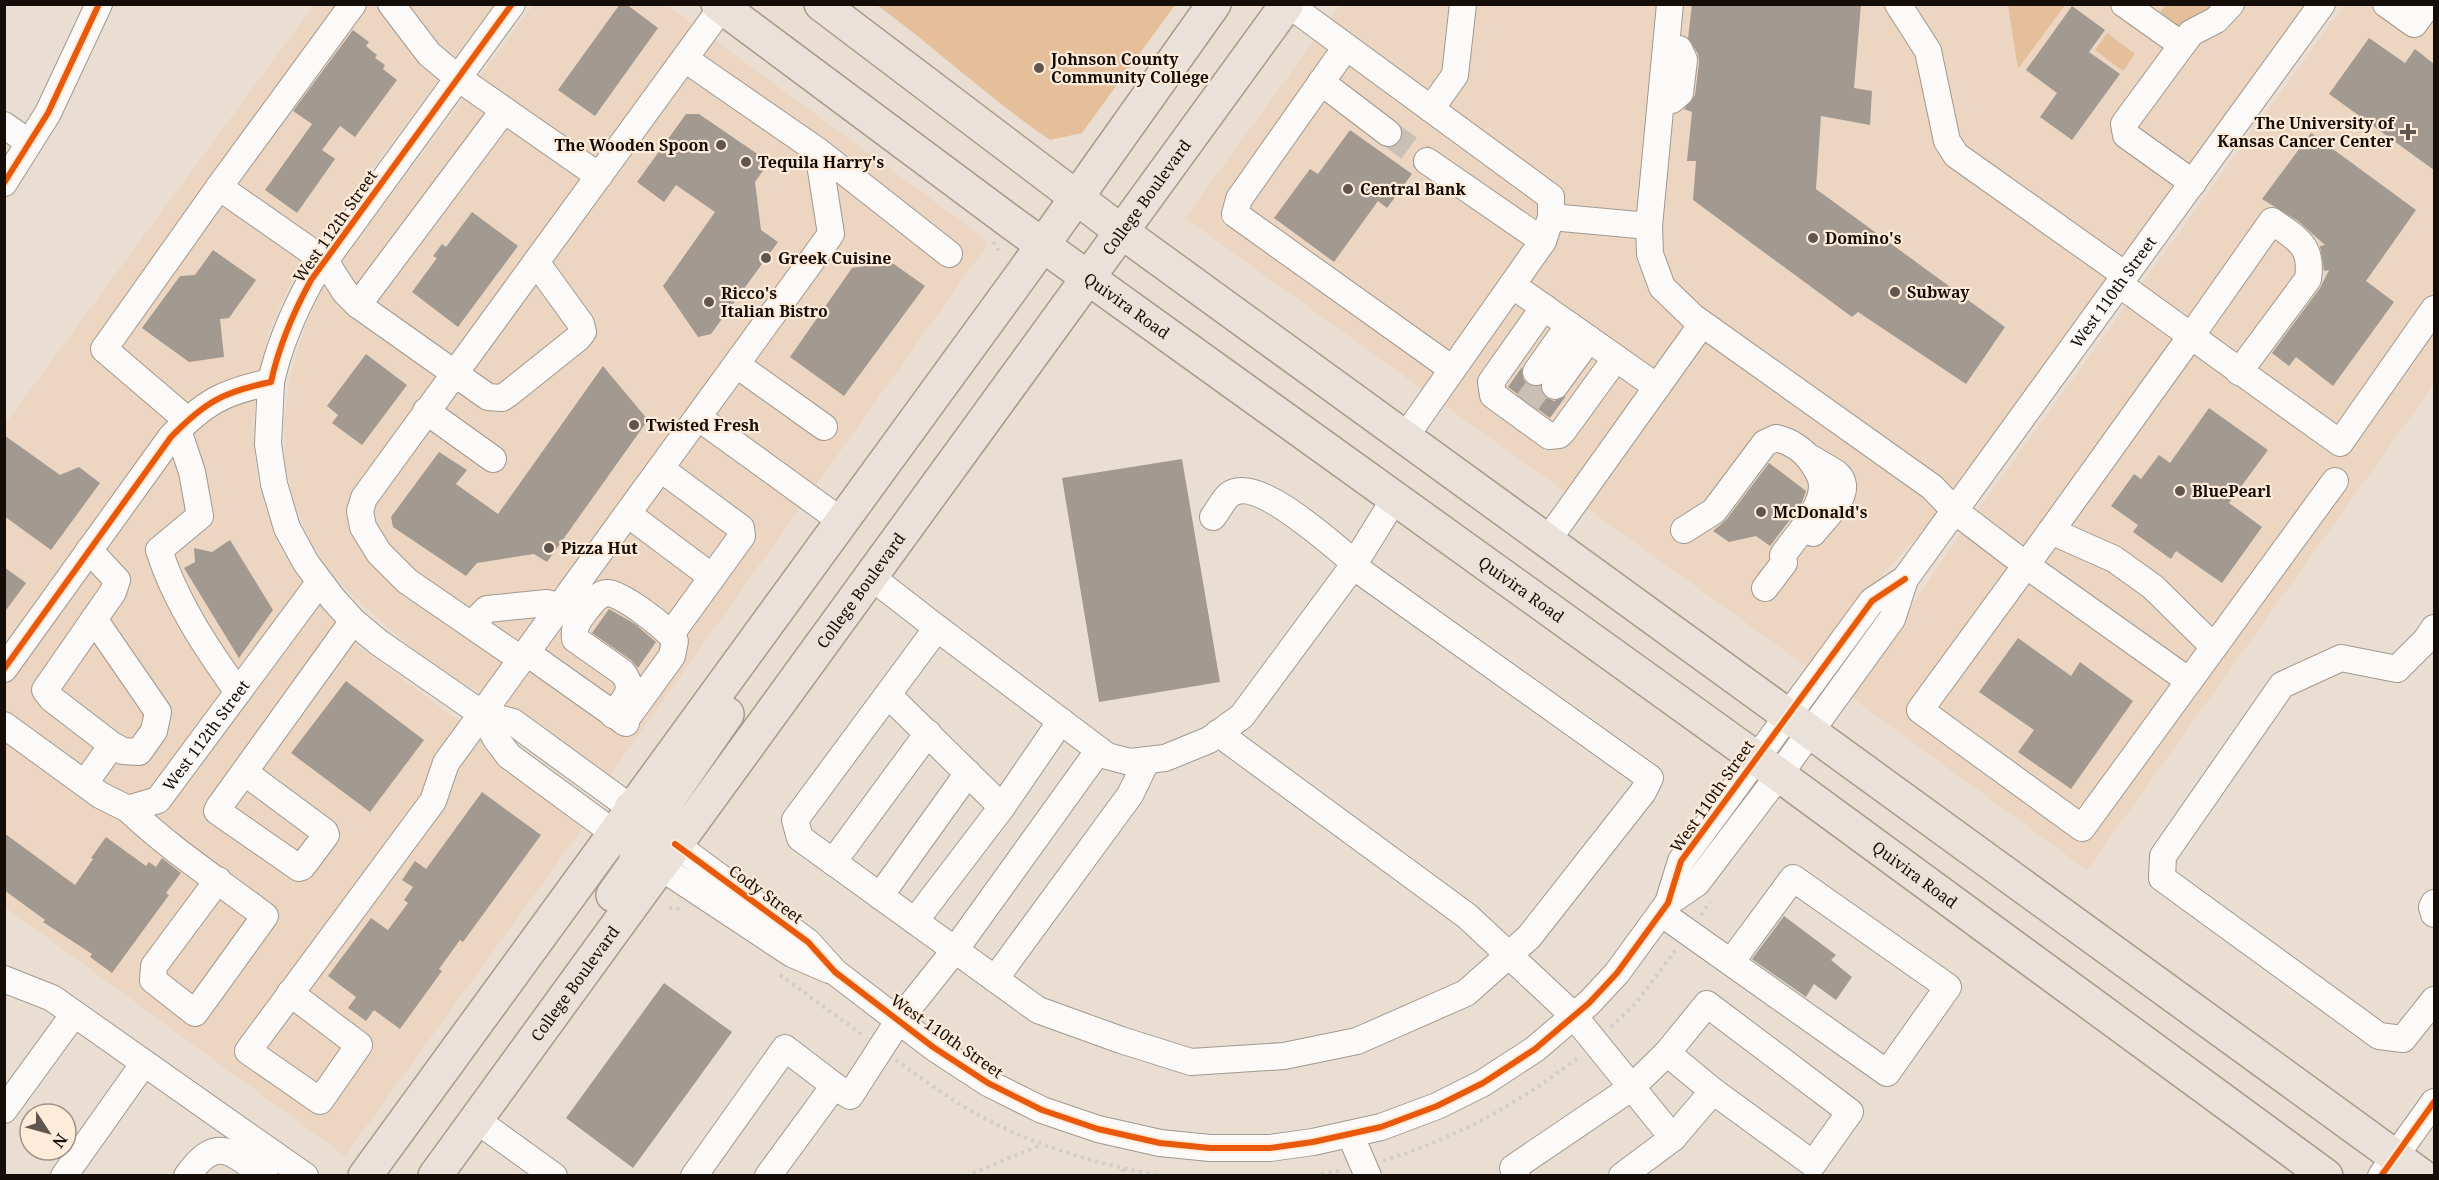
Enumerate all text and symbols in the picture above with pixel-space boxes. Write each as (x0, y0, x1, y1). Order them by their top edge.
place label: Johnson County Community College (1050, 48, 1209, 88)
marker: Johnson County Community College (1032, 61, 1046, 75)
place label: The University of Kansas Cancer Center (2217, 112, 2395, 152)
marker: The University of Kansas Cancer Center (2399, 123, 2417, 141)
place label: The Wooden Spoon (555, 134, 709, 156)
street label: College Boulevard (1097, 135, 1196, 260)
marker: The Wooden Spoon (714, 138, 728, 152)
place label: Tequila Harry's (758, 151, 884, 173)
marker: Tequila Harry's (739, 155, 753, 169)
street label: West 112th Street (288, 165, 382, 287)
place label: Central Bank (1360, 178, 1466, 200)
marker: Central Bank (1341, 182, 1355, 196)
place label: Domino's (1825, 227, 1902, 249)
marker: Domino's (1806, 231, 1820, 245)
street label: West 110th Street (2065, 231, 2161, 352)
place label: Greek Cuisine (778, 247, 892, 269)
marker: Greek Cuisine (759, 251, 773, 265)
street label: Quivira Road (1080, 267, 1174, 344)
place label: Subway (1907, 281, 1970, 303)
place label: Ricco's Italian Bistro (721, 282, 828, 322)
marker: Subway (1888, 285, 1902, 299)
marker: Ricco's Italian Bistro (702, 295, 716, 309)
place label: Twisted Fresh (646, 414, 760, 436)
marker: Twisted Fresh (627, 418, 641, 432)
place label: BluePearl (2192, 480, 2272, 502)
marker: BluePearl (2173, 484, 2187, 498)
place label: McDonald's (1773, 501, 1868, 523)
marker: McDonald's (1754, 505, 1768, 519)
street label: College Boulevard (811, 528, 910, 653)
place label: Pizza Hut (561, 537, 638, 559)
marker: Pizza Hut (542, 541, 556, 555)
street label: Quivira Road (1474, 551, 1569, 628)
street label: West 112th Street (158, 675, 255, 795)
street label: West 110th Street (1665, 735, 1759, 857)
street label: Quivira Road (1868, 836, 1962, 913)
street label: Cody Street (724, 860, 808, 929)
street label: College Boulevard (525, 921, 625, 1046)
street label: West 110th Street (886, 989, 1008, 1083)
north arrow (18, 1102, 78, 1162)
text: N (47, 1129, 73, 1153)

